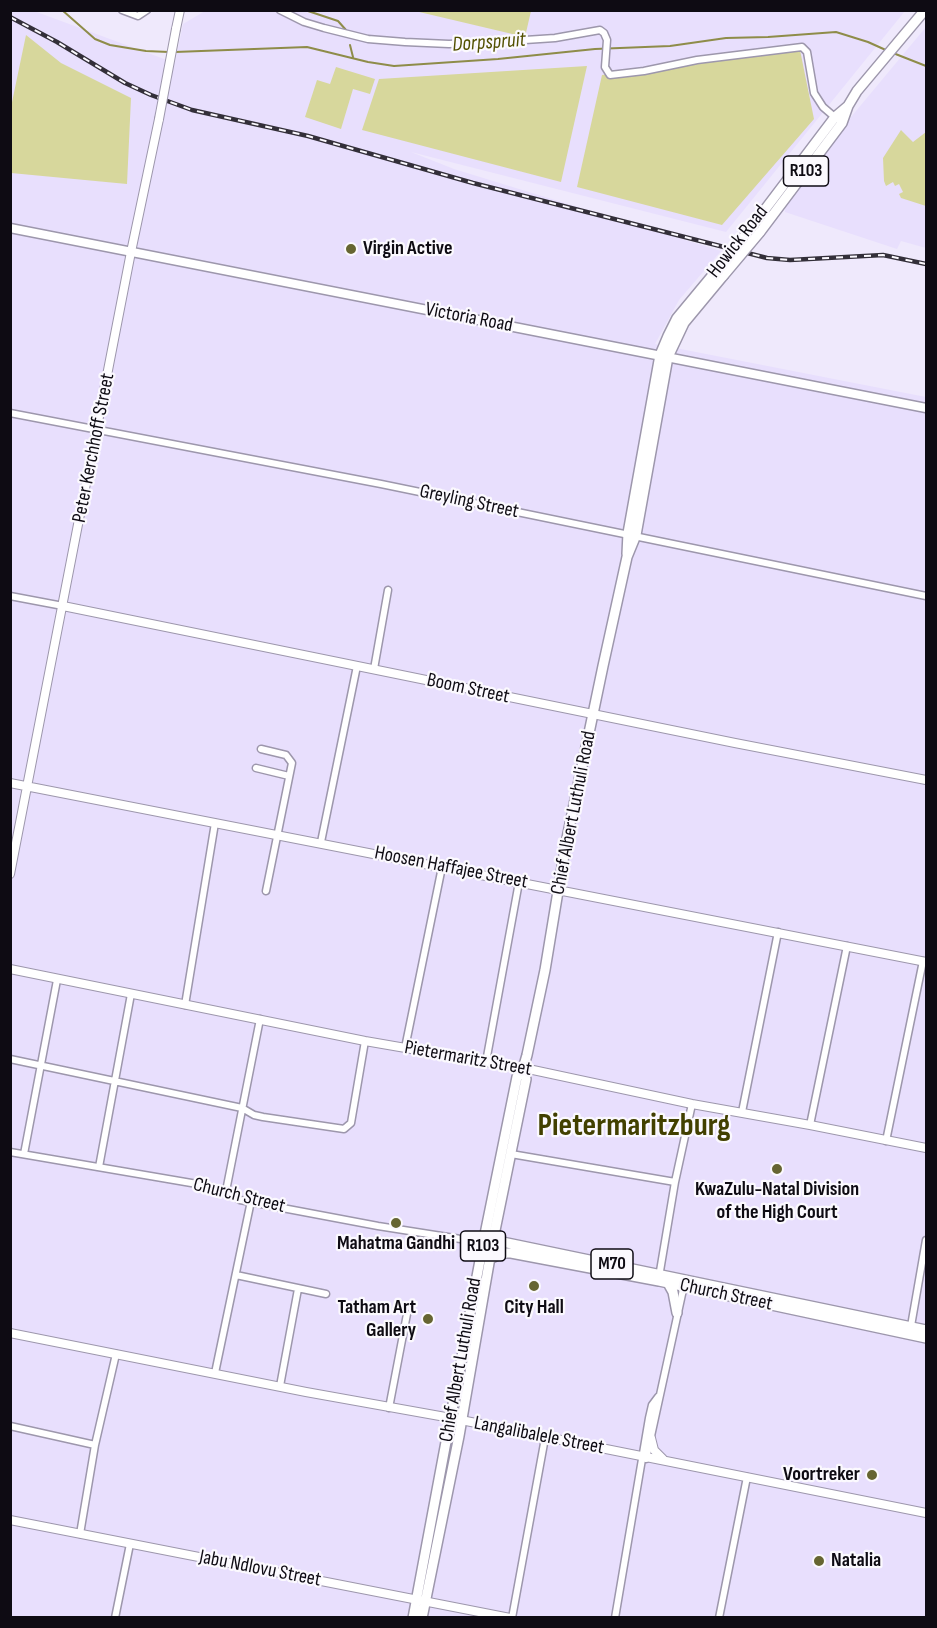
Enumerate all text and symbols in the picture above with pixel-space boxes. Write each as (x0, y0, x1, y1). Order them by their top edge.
water label: Dorpspruit (451, 28, 527, 58)
road number: R103 (784, 156, 828, 186)
street label: Howick Road (702, 201, 774, 283)
place label: Virgin Active (363, 237, 453, 261)
marker: Virgin Active (344, 242, 358, 256)
street label: Victoria Road (423, 298, 515, 338)
street label: Peter Kerchhoff Street (68, 371, 120, 525)
street label: Greyling Street (417, 480, 521, 524)
street label: Boom Street (425, 669, 511, 709)
street label: Chief Albert Luthuli Road (546, 729, 602, 897)
street label: Hoosen Haffajee Street (372, 841, 530, 895)
street label: Pietermaritz Street (403, 1036, 533, 1082)
district label: Pietermaritzburg (538, 1108, 730, 1146)
marker: KwaZulu-Natal Division of the High Court (770, 1162, 784, 1176)
street label: Church Street (191, 1173, 287, 1219)
place label: KwaZulu-Natal Division of the High Court (695, 1178, 859, 1225)
marker: Mahatma Gandhi (389, 1216, 403, 1230)
road number: R103 (460, 1231, 506, 1261)
place label: Mahatma Gandhi (337, 1232, 455, 1256)
road number: M70 (591, 1249, 633, 1279)
street label: Church Street (678, 1273, 774, 1317)
street label: Chief Albert Luthuli Road (435, 1276, 487, 1444)
marker: City Hall (527, 1279, 541, 1293)
place label: Tatham Art Gallery (337, 1296, 416, 1343)
place label: City Hall (504, 1296, 564, 1320)
marker: Tatham Art Gallery (421, 1312, 435, 1326)
street label: Langalibalele Street (472, 1412, 606, 1460)
place label: Voortreker (783, 1463, 860, 1487)
marker: Voortreker (865, 1468, 879, 1482)
street label: Jabu Ndlovu Street (197, 1545, 323, 1593)
place label: Natalia (831, 1549, 881, 1573)
marker: Natalia (812, 1554, 826, 1568)

